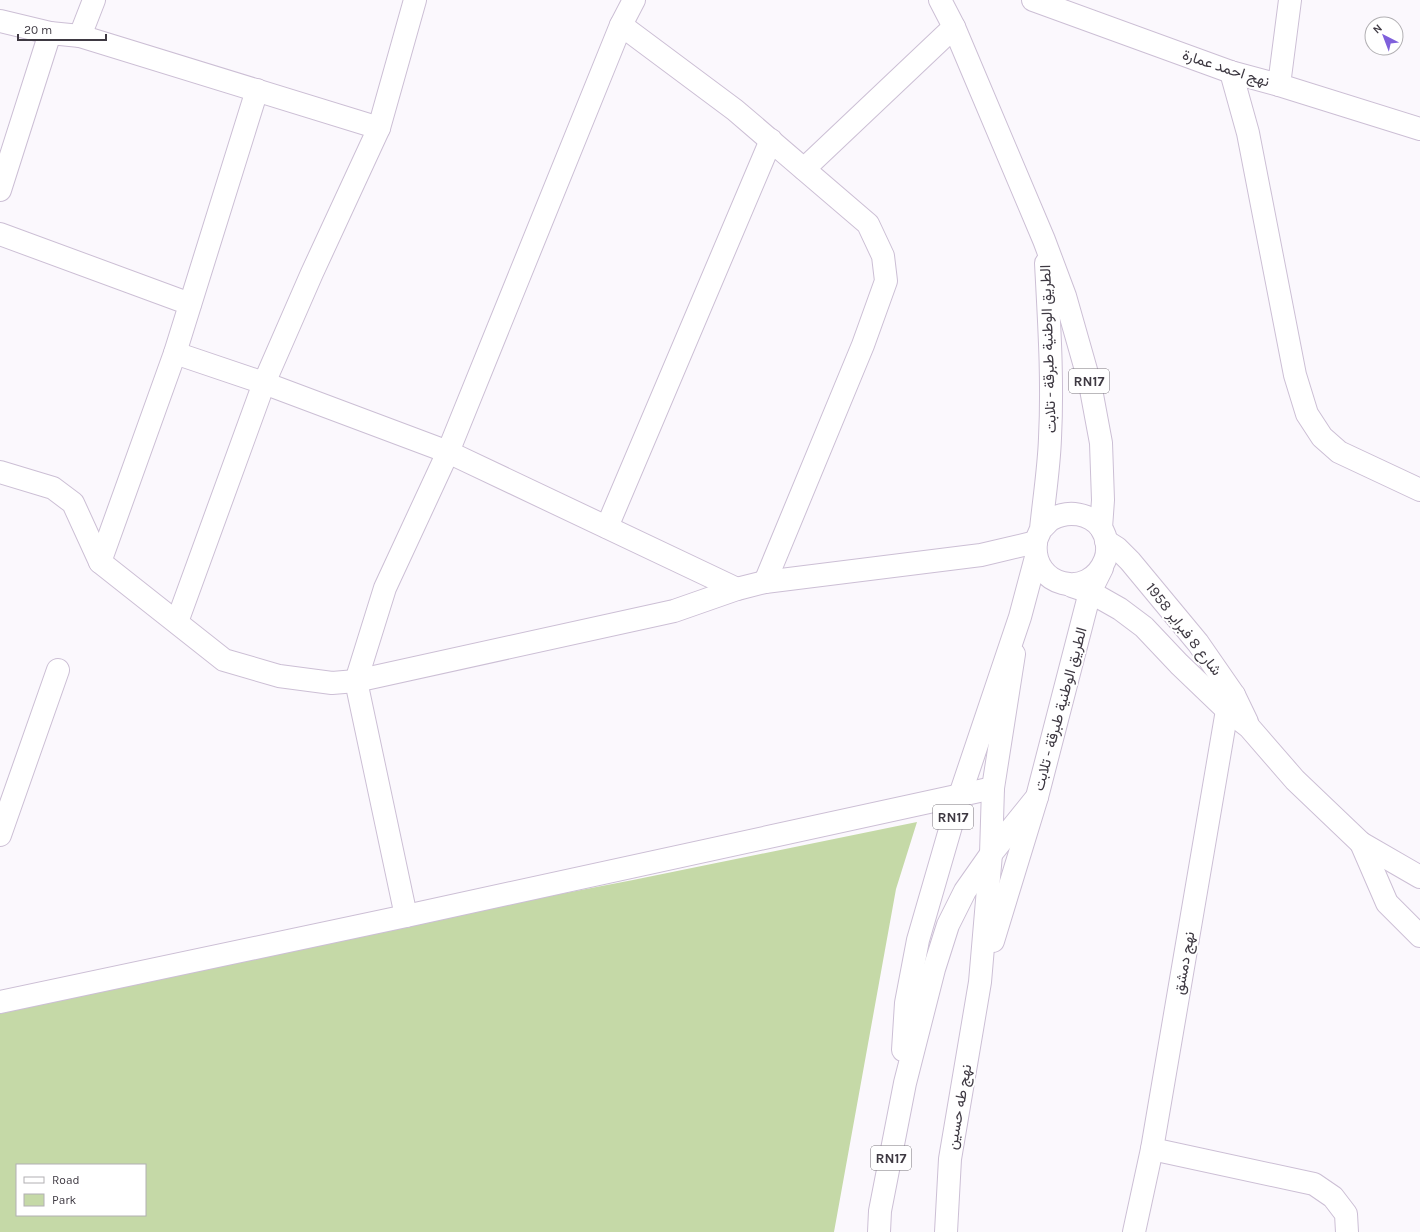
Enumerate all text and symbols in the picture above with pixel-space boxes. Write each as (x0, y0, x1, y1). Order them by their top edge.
scale bar (18, 16, 106, 42)
north arrow (1364, 16, 1404, 56)
text: N (1370, 21, 1385, 36)
text: 20 m (24, 23, 52, 37)
street label: نهج احمد عمارة (1180, 45, 1272, 92)
street label: الطريق الوطنية طبرقة - تلابت (1036, 264, 1061, 434)
road number: RN17 (1069, 369, 1109, 393)
street label: شارع 8 فبراير 1958 (1141, 579, 1226, 680)
street label: الطريق الوطنية طبرقة - تلابت (1029, 625, 1091, 793)
road number: RN17 (933, 805, 973, 829)
street label: نهج دمشق (1170, 930, 1200, 996)
street label: نهج طه حسين (943, 1063, 977, 1151)
road number: RN17 (871, 1146, 911, 1170)
legend (16, 1164, 146, 1216)
text: Road (52, 1173, 80, 1187)
text: Park (52, 1193, 77, 1207)

